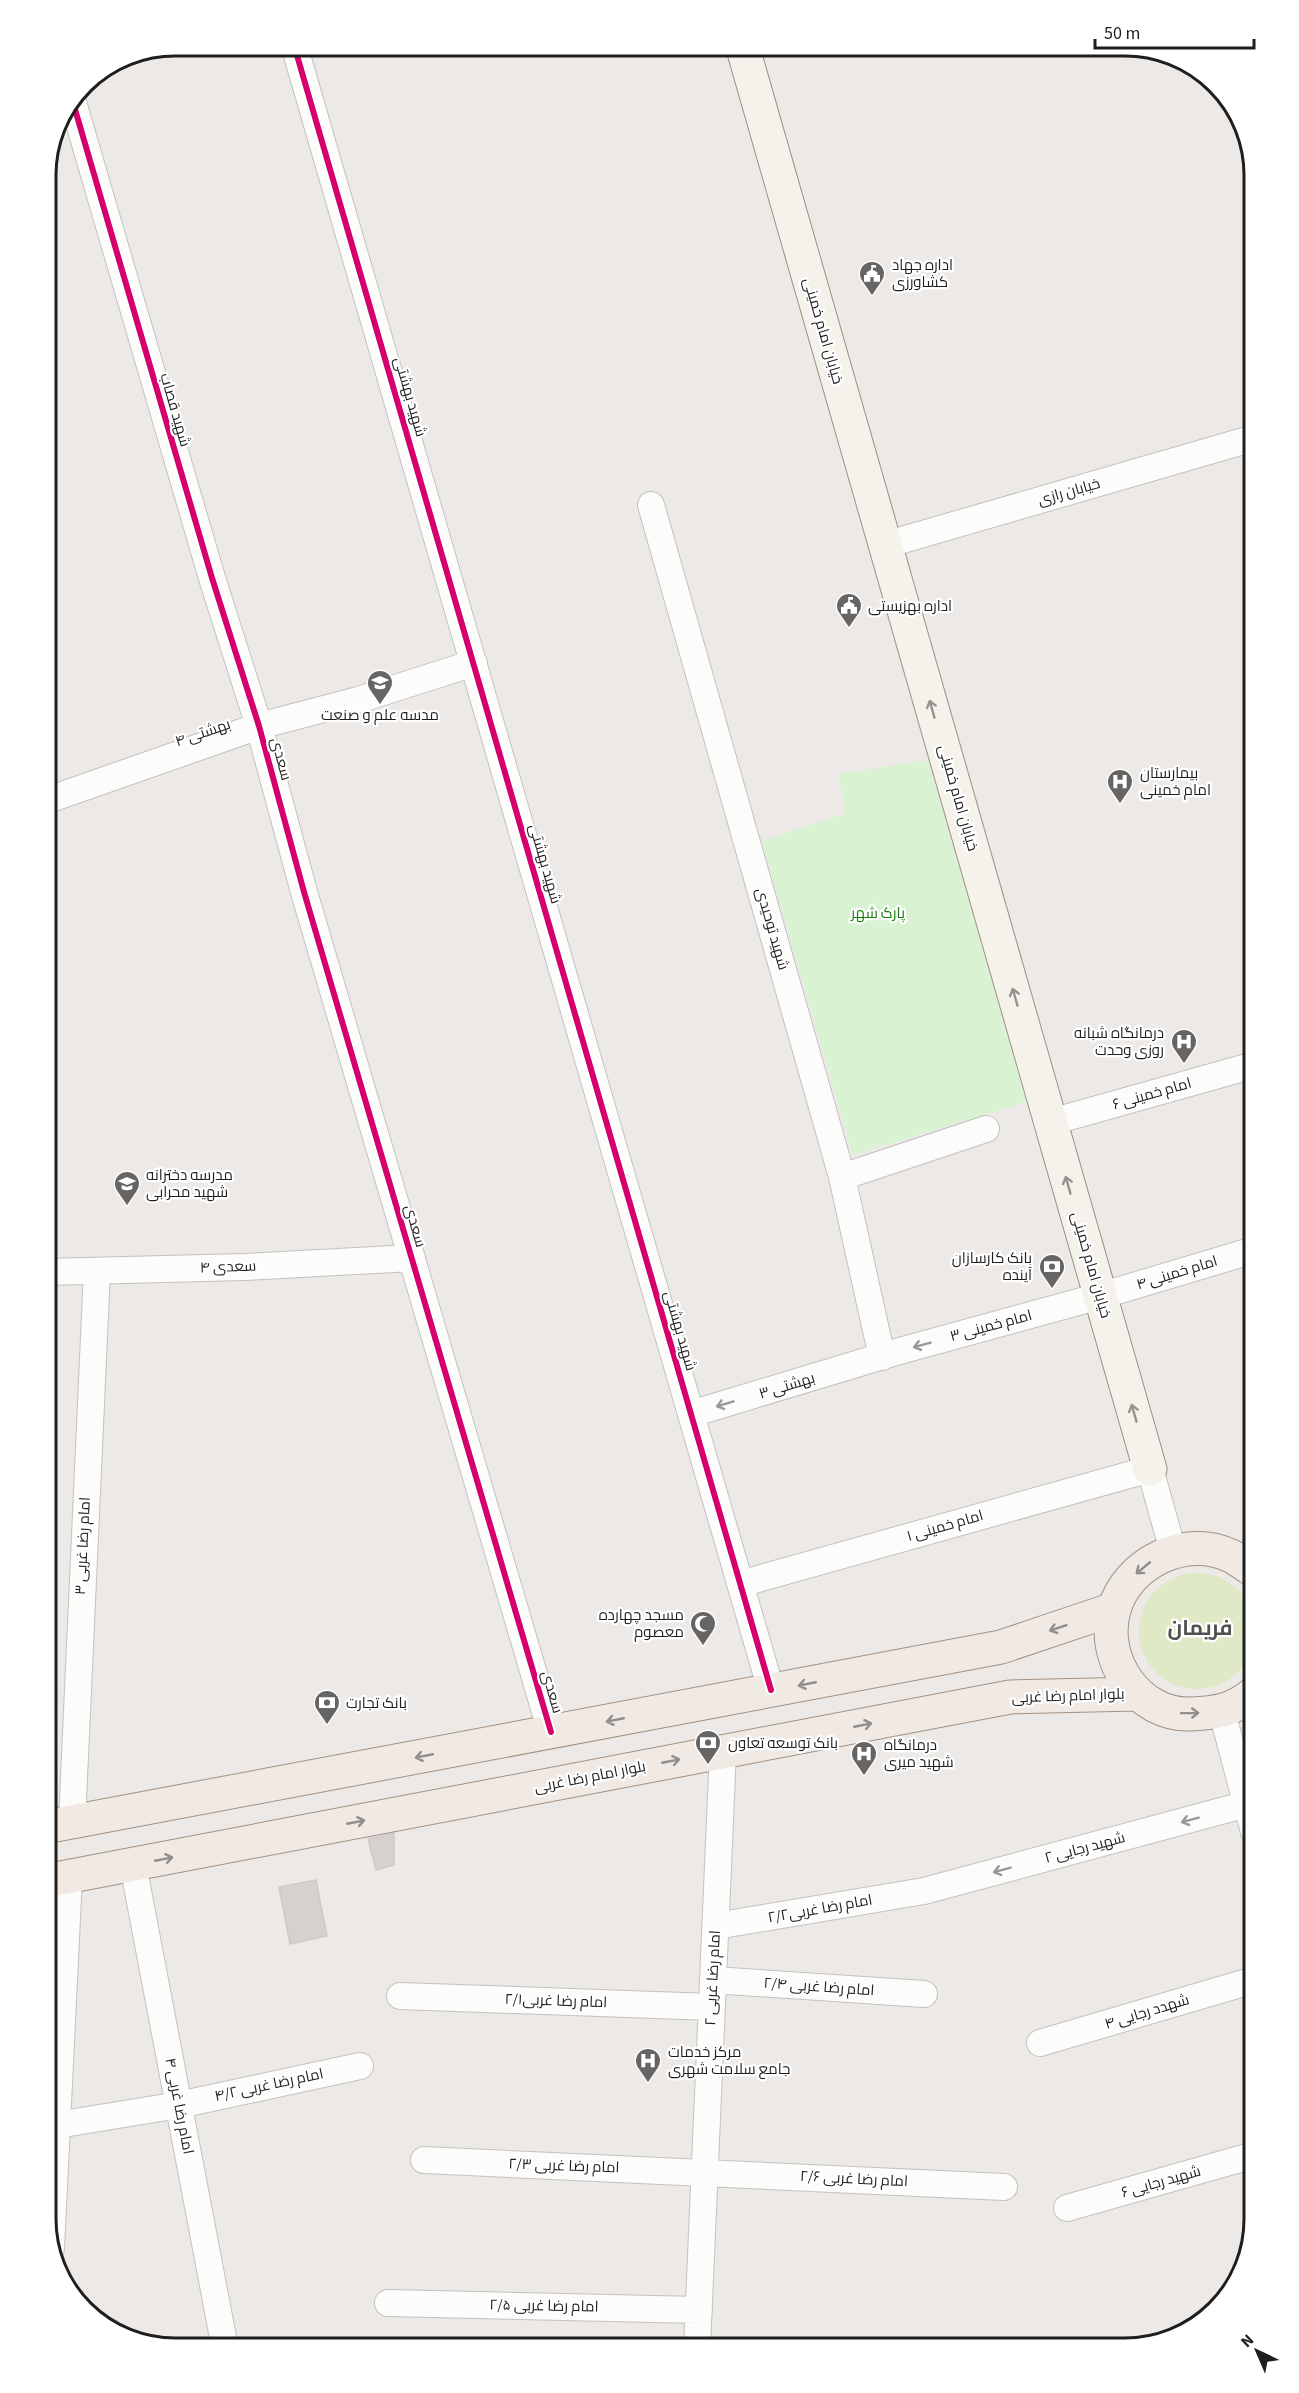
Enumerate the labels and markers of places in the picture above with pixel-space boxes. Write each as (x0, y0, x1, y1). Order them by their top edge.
place label: اداره جهاد کشاورزی (892, 255, 953, 293)
public building icon: اداره جهاد کشاورزی (857, 259, 887, 297)
public building icon: اداره بهزیستی (834, 591, 864, 629)
place label: اداره بهزیستی (868, 596, 952, 617)
school or university icon: مدسه علم و صنعت (365, 668, 395, 706)
place label: مدسه علم و صنعت (321, 705, 439, 726)
place label: بیمارستان امام خمینی (1140, 763, 1211, 801)
hospital icon: بیمارستان امام خمینی (1105, 767, 1135, 805)
place label: درمانگاه شبانه روزی وحدت (1074, 1023, 1164, 1061)
hospital icon: درمانگاه شبانه روزی وحدت (1169, 1027, 1199, 1065)
place label: مدرسه دخترانه شهید محرابی (146, 1165, 233, 1203)
school or university icon: مدرسه دخترانه شهید محرابی (112, 1169, 142, 1207)
place label: بانک کارسازان آینده (952, 1248, 1032, 1286)
bank icon: بانک کارسازان آینده (1037, 1252, 1067, 1290)
place label: مسجد چهارده معصوم (599, 1605, 684, 1643)
mosque icon: مسجد چهارده معصوم (688, 1609, 718, 1647)
bank icon: بانک تجارت (312, 1688, 342, 1726)
place label: بانک تجارت (346, 1693, 407, 1714)
bank icon: بانک توسعه تعاون (693, 1728, 723, 1766)
place label: بانک توسعه تعاون (728, 1733, 838, 1754)
place label: درمانگاه شهید میری (884, 1735, 954, 1773)
hospital icon: درمانگاه شهید میری (849, 1739, 879, 1777)
place label: مرکز خدمات جامع سلامت شهری (668, 2042, 790, 2080)
hospital icon: مرکز خدمات جامع سلامت شهری (633, 2046, 663, 2084)

